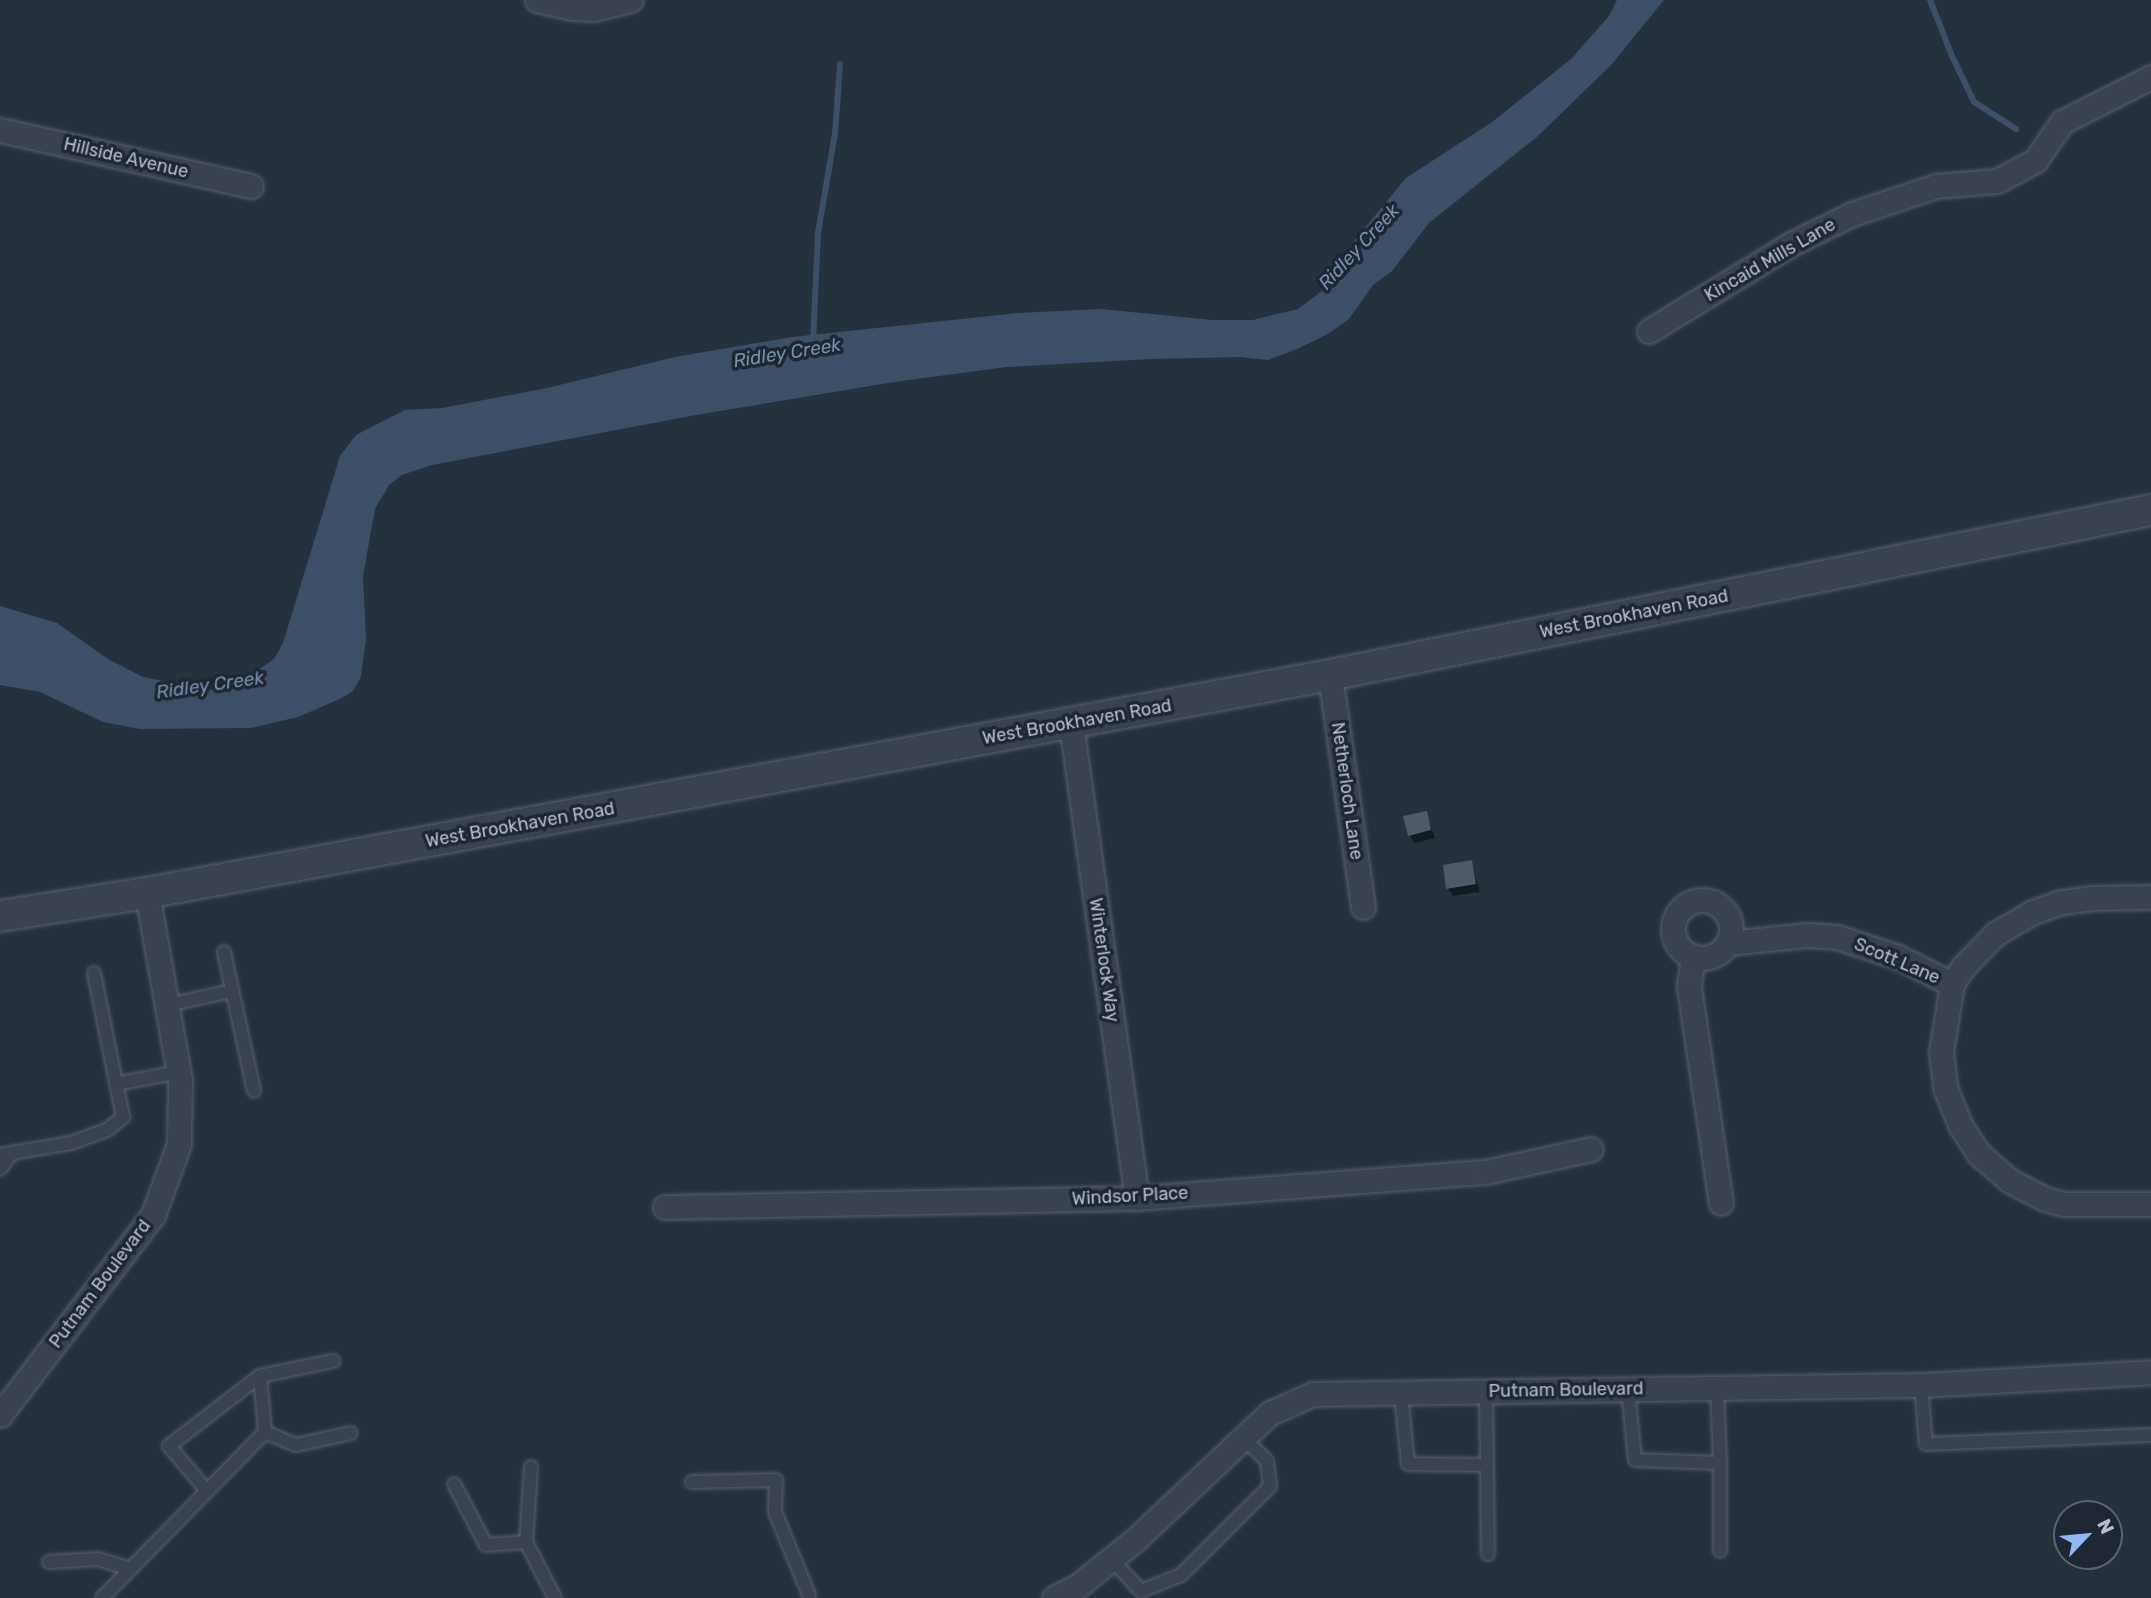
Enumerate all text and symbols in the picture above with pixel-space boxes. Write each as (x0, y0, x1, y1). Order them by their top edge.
street label: Hillside Avenue (61, 133, 191, 183)
water label: Ridley Creek (1313, 199, 1405, 295)
street label: Kincaid Mills Lane (1701, 214, 1839, 306)
water label: Ridley Creek (731, 333, 843, 373)
street label: West Brookhaven Road (1538, 585, 1730, 643)
water label: Ridley Creek (154, 666, 266, 704)
street label: West Brookhaven Road (981, 695, 1173, 749)
street label: Netherloch Lane (1327, 721, 1367, 861)
street label: West Brookhaven Road (424, 798, 616, 852)
street label: Winterlock Way (1085, 896, 1123, 1024)
street label: Scott Lane (1851, 933, 1943, 989)
street label: Windsor Place (1071, 1182, 1189, 1210)
street label: Putnam Boulevard (45, 1216, 155, 1352)
street label: Putnam Boulevard (1488, 1378, 1644, 1402)
north arrow (2053, 1500, 2123, 1570)
text: N (2092, 1515, 2119, 1538)

